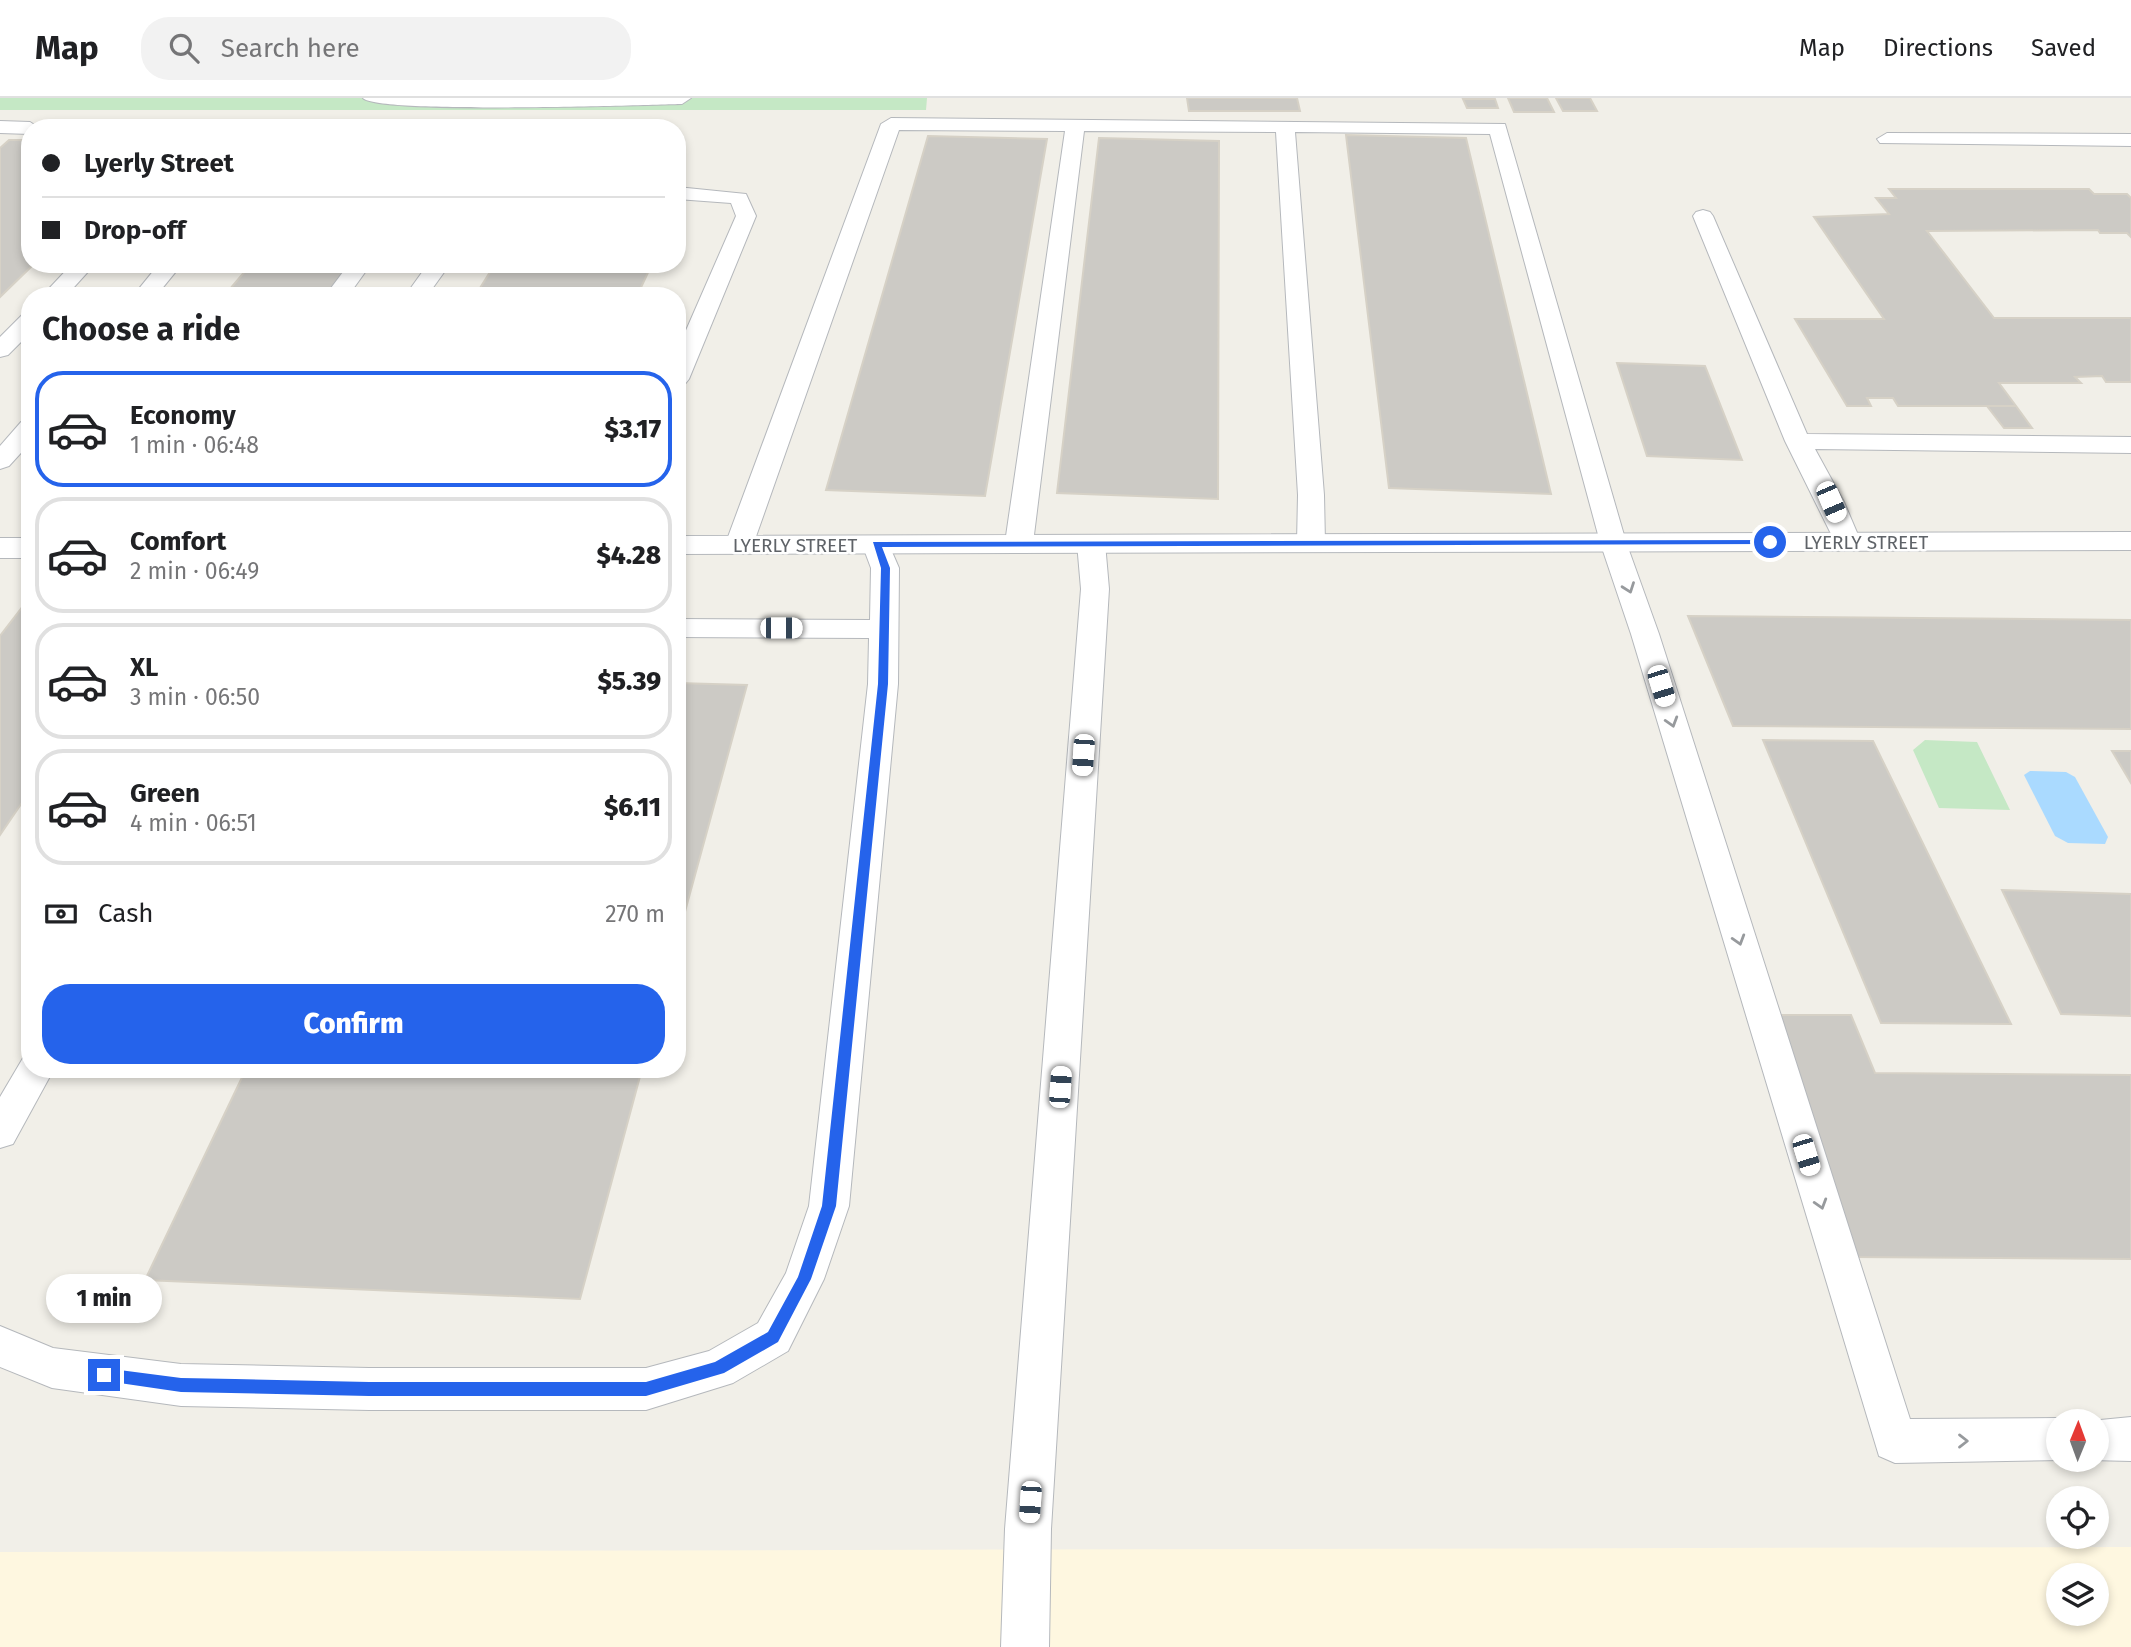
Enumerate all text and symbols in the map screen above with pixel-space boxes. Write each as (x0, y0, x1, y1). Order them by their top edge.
search box (141, 17, 631, 80)
text: Map (35, 28, 99, 68)
icon: search (165, 29, 203, 67)
text: Search here (221, 33, 360, 64)
text: Map (1799, 34, 1845, 62)
text: Directions (1883, 34, 1993, 62)
text: Saved (2031, 34, 2096, 62)
text: Lyerly Street (84, 148, 234, 179)
text: Drop-off (84, 215, 186, 246)
text: Choose a ride (42, 310, 240, 348)
icon: car (46, 398, 109, 461)
text: Economy (130, 400, 236, 431)
text: $3.17 (605, 414, 661, 445)
text: 1 min · 06:48 (130, 431, 259, 459)
car (1814, 479, 1849, 525)
icon: car (46, 524, 109, 587)
text: Comfort (130, 526, 226, 557)
route start (1754, 526, 1786, 558)
street label: LYERLY STREET (1804, 531, 1928, 554)
street label: LYERLY STREET (733, 534, 857, 557)
text: $4.28 (596, 540, 661, 571)
text: 2 min · 06:49 (130, 557, 259, 585)
one-way arrow (1620, 581, 1634, 593)
car (761, 618, 803, 639)
icon: car (46, 650, 109, 713)
text: XL (130, 652, 158, 683)
car (1645, 663, 1678, 709)
text: $5.39 (597, 666, 661, 697)
text: 3 min · 06:50 (130, 683, 260, 711)
one-way arrow (1664, 716, 1679, 728)
car (1072, 733, 1095, 777)
icon: car (46, 776, 109, 839)
text: Green (130, 778, 200, 809)
text: $6.11 (604, 792, 661, 823)
text: 4 min · 06:51 (130, 809, 257, 837)
icon: cash (42, 895, 80, 933)
text: Cash (98, 898, 154, 929)
text: 270 m (605, 900, 665, 928)
one-way arrow (1731, 933, 1746, 945)
button: Confirm (42, 984, 665, 1064)
car (1049, 1065, 1072, 1109)
car (1790, 1132, 1823, 1178)
one-way arrow (1813, 1197, 1828, 1209)
callout: 1 min (46, 1274, 162, 1322)
text: 1 min (76, 1284, 132, 1312)
route end (88, 1359, 120, 1391)
north arrow (2046, 1409, 2109, 1472)
map controls (2046, 1409, 2109, 1626)
one-way arrow (1958, 1433, 1969, 1449)
car (1019, 1480, 1042, 1524)
button: locate (2046, 1486, 2109, 1549)
button: layers (2046, 1563, 2109, 1626)

